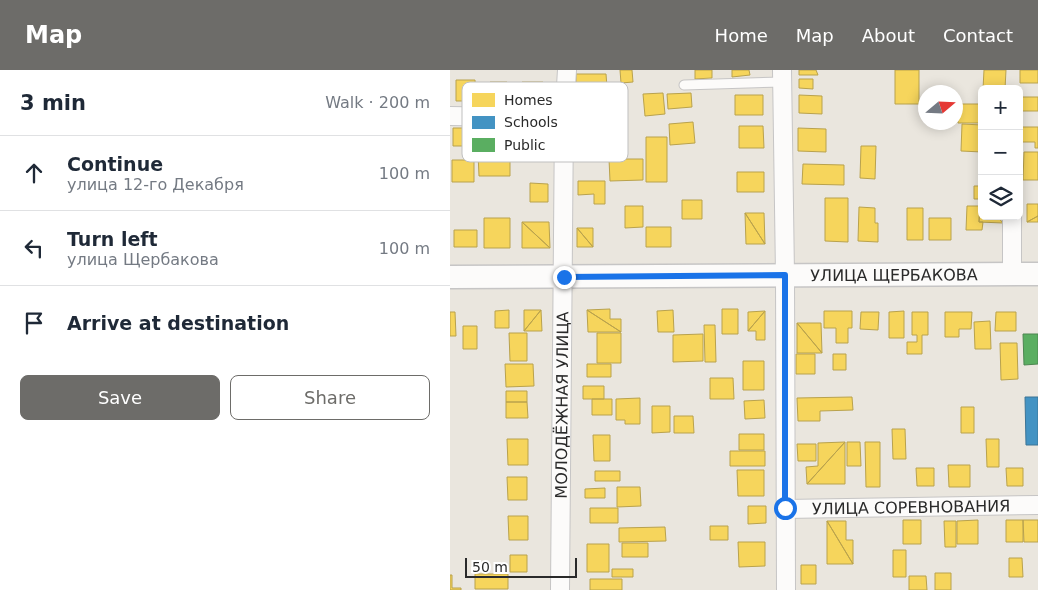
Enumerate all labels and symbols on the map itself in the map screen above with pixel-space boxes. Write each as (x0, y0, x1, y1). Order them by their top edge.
legend (462, 82, 628, 162)
north arrow (918, 85, 963, 130)
text: Homes (504, 92, 553, 108)
text: Schools (504, 114, 558, 130)
text: Public (504, 137, 545, 153)
street label: УЛИЦА ЩЕРБАКОВА (810, 265, 978, 285)
route end (553, 266, 576, 289)
street label: МОЛОДЁЖНАЯ УЛИЦА (552, 311, 572, 499)
street label: УЛИЦА СОРЕВНОВАНИЯ (812, 496, 1010, 519)
route start (774, 497, 797, 520)
scale bar (465, 555, 578, 578)

